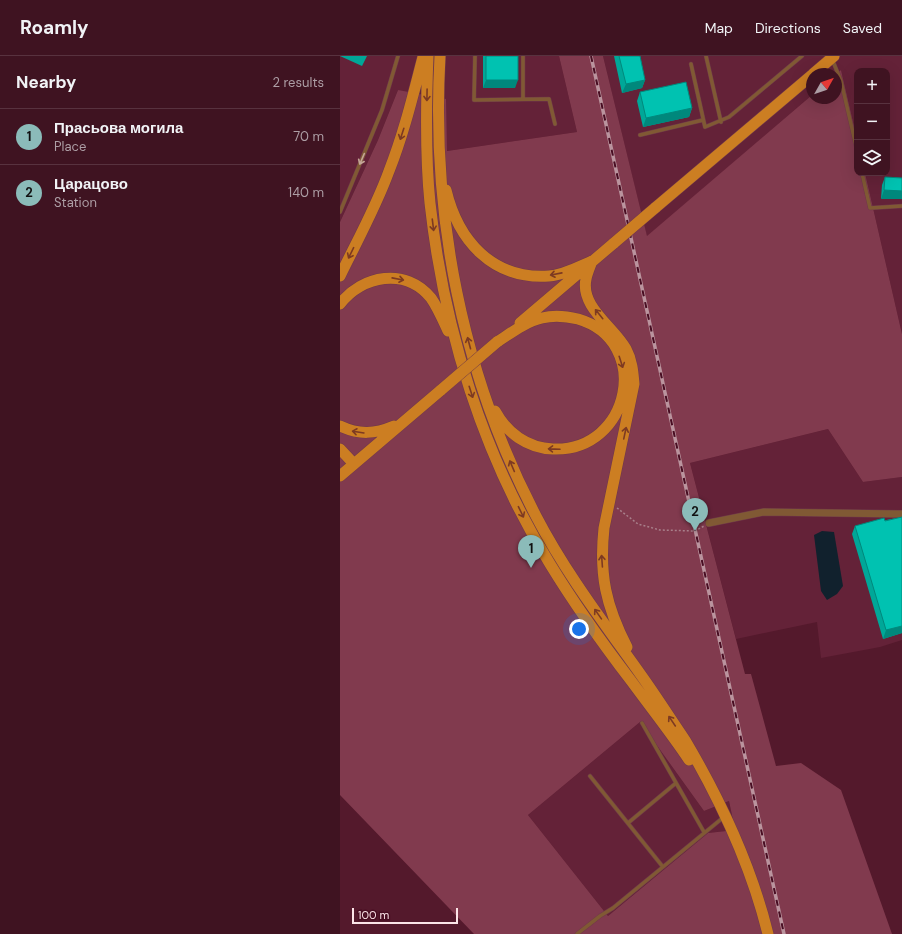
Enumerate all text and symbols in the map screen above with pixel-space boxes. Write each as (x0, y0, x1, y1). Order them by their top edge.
text: Roamly (20, 15, 89, 40)
text: Map (705, 19, 733, 37)
text: Directions (755, 19, 821, 37)
text: Saved (843, 19, 882, 37)
north arrow (806, 68, 842, 104)
map controls (854, 68, 890, 176)
button: + (854, 68, 890, 104)
text: Nearby (16, 71, 76, 93)
text: 2 results (273, 74, 324, 91)
one-way arrow (423, 88, 431, 101)
button: − (854, 104, 890, 140)
text: Прасьова могила (54, 118, 183, 138)
text: 1 (27, 128, 31, 145)
text: 70 m (293, 128, 324, 145)
one-way arrow (398, 128, 406, 140)
text: Place (54, 138, 86, 155)
button: layers (854, 140, 890, 176)
one-way arrow (358, 152, 366, 164)
text: Царацово (54, 174, 128, 194)
text: 2 (25, 184, 33, 201)
text: 140 m (288, 184, 324, 201)
text: Station (54, 194, 97, 211)
one-way arrow (429, 218, 437, 231)
one-way arrow (347, 247, 354, 259)
one-way arrow (549, 271, 562, 279)
one-way arrow (391, 276, 404, 284)
one-way arrow (595, 309, 603, 320)
one-way arrow (465, 337, 472, 350)
one-way arrow (617, 355, 625, 367)
one-way arrow (467, 386, 475, 398)
one-way arrow (621, 427, 629, 440)
one-way arrow (352, 428, 365, 436)
one-way arrow (548, 445, 561, 453)
one-way arrow (508, 460, 515, 472)
pin: 2 (682, 498, 708, 531)
one-way arrow (518, 506, 525, 518)
pin: 1 (518, 535, 544, 568)
one-way arrow (599, 555, 606, 568)
one-way arrow (594, 609, 602, 620)
your location (569, 619, 589, 639)
one-way arrow (668, 716, 676, 727)
scale bar (352, 906, 458, 925)
text: 100 m (358, 908, 389, 922)

